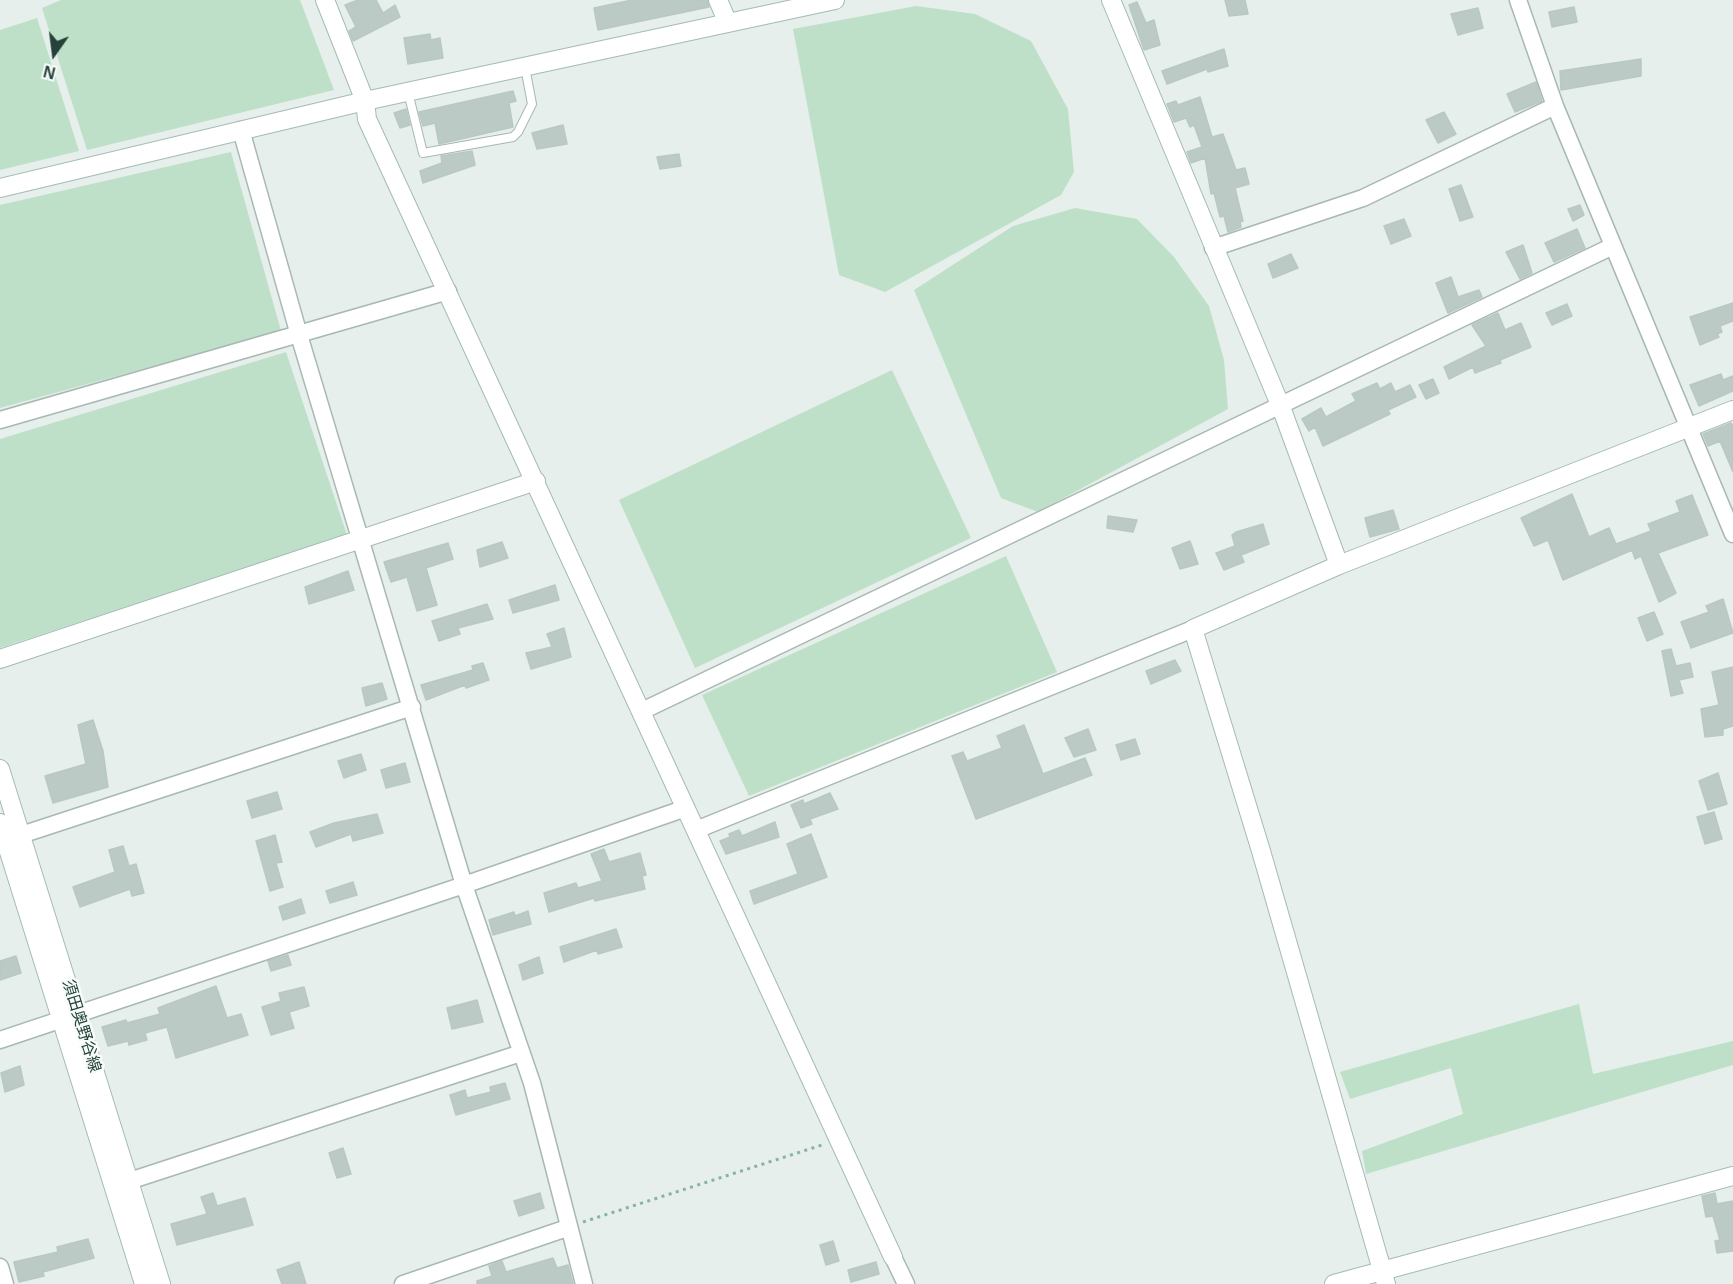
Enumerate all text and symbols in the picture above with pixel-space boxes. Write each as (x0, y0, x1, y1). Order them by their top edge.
north arrow (24, 24, 84, 84)
text: N (42, 62, 57, 82)
street label: 須田奥野谷線 (58, 977, 104, 1075)

